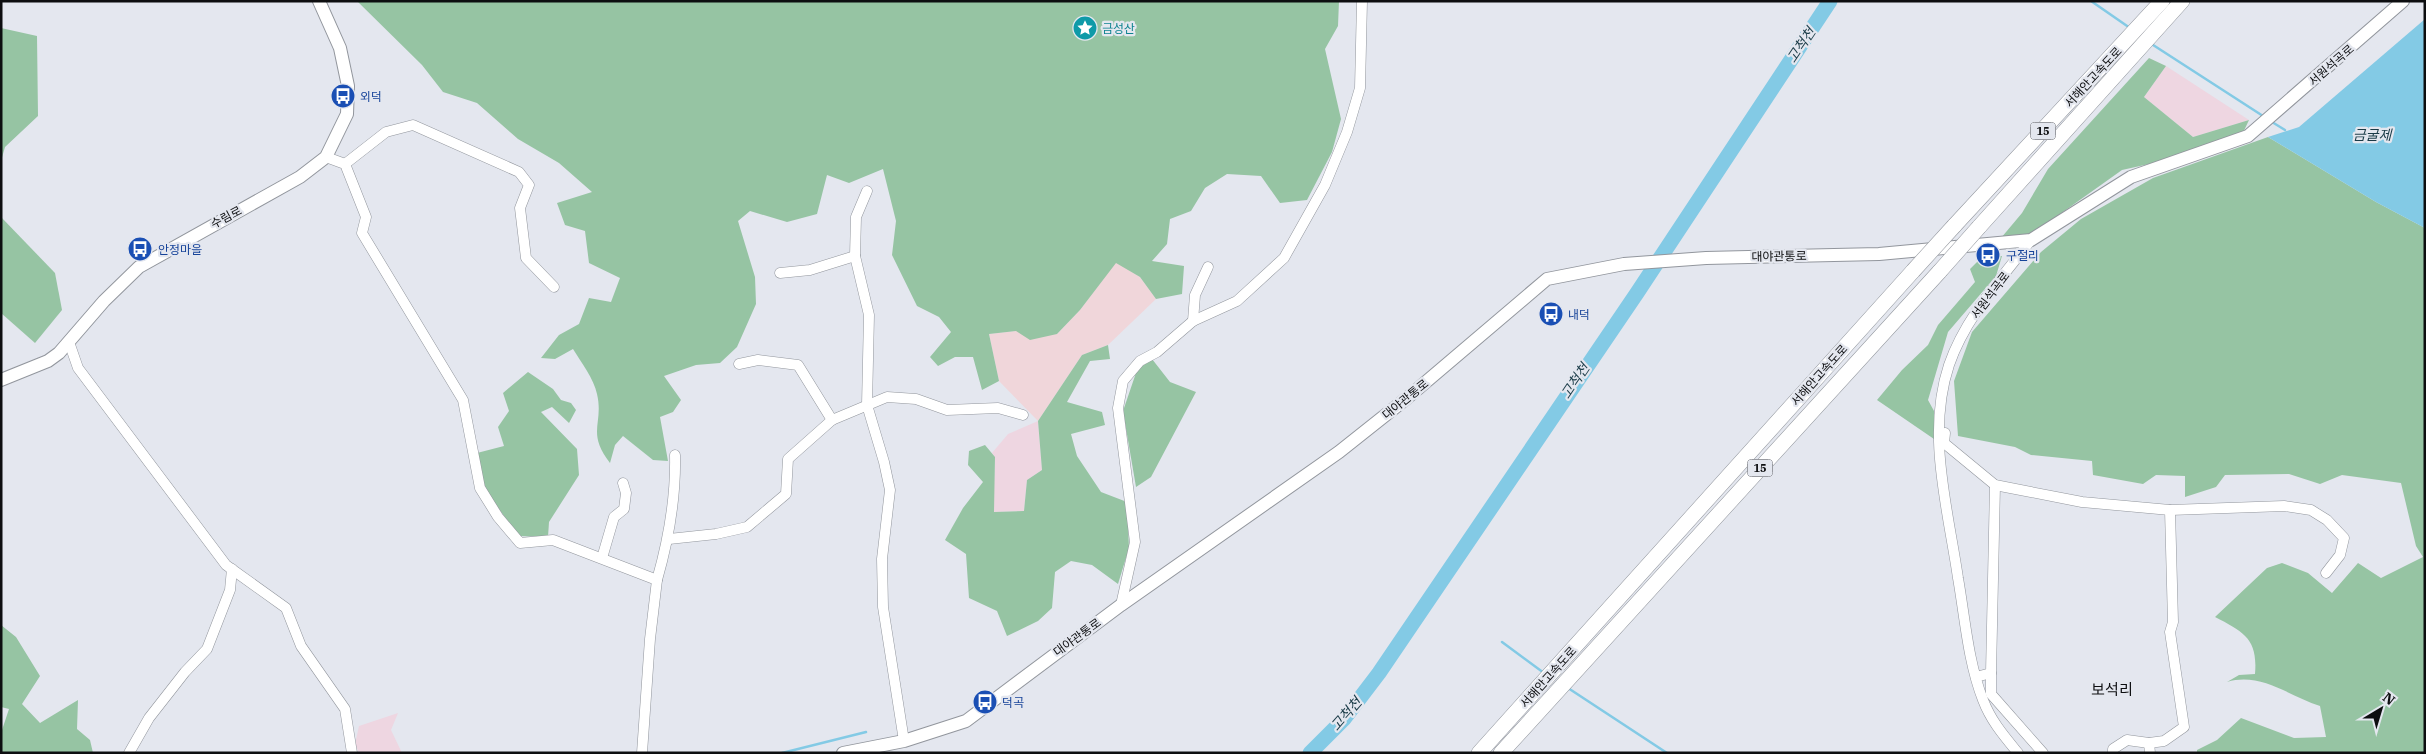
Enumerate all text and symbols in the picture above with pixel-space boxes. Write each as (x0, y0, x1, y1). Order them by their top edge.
place icon: 금성산 (1072, 15, 1098, 41)
place label: 금성산 (1102, 21, 1135, 36)
water label: 고척천 (1783, 23, 1820, 66)
street label: 서원석곡로 (2305, 41, 2357, 89)
street label: 서해안고속도로 (2061, 44, 2125, 110)
bus stop icon: 외덕 (330, 83, 356, 109)
place label: 외덕 (360, 89, 382, 104)
road number: 15 (2030, 122, 2056, 140)
water label: 금굴제 (2353, 126, 2393, 144)
street label: 수림로 (208, 203, 244, 231)
bus stop icon: 안정마을 (127, 236, 153, 262)
place label: 안정마을 (158, 242, 202, 257)
bus stop icon: 구절리 (1975, 242, 2001, 268)
street label: 대야관통로 (1751, 248, 1807, 264)
place label: 구절리 (2006, 248, 2039, 263)
street label: 서원석곡로 (1967, 268, 2013, 322)
bus stop icon: 내덕 (1538, 301, 1564, 327)
place label: 내덕 (1568, 307, 1590, 322)
street label: 서해안고속도로 (1788, 341, 1850, 409)
water label: 고척천 (1557, 359, 1594, 402)
street label: 대야관통로 (1379, 376, 1431, 422)
road number: 15 (1748, 459, 1772, 476)
street label: 대야관통로 (1050, 615, 1104, 659)
street label: 서해안고속도로 (1517, 643, 1579, 711)
district label: 보석리 (2091, 680, 2133, 699)
north arrow (2356, 684, 2406, 734)
text: N (2379, 688, 2399, 709)
bus stop icon: 덕곡 (972, 689, 998, 715)
water label: 고척천 (1327, 693, 1366, 734)
place label: 덕곡 (1002, 695, 1024, 710)

